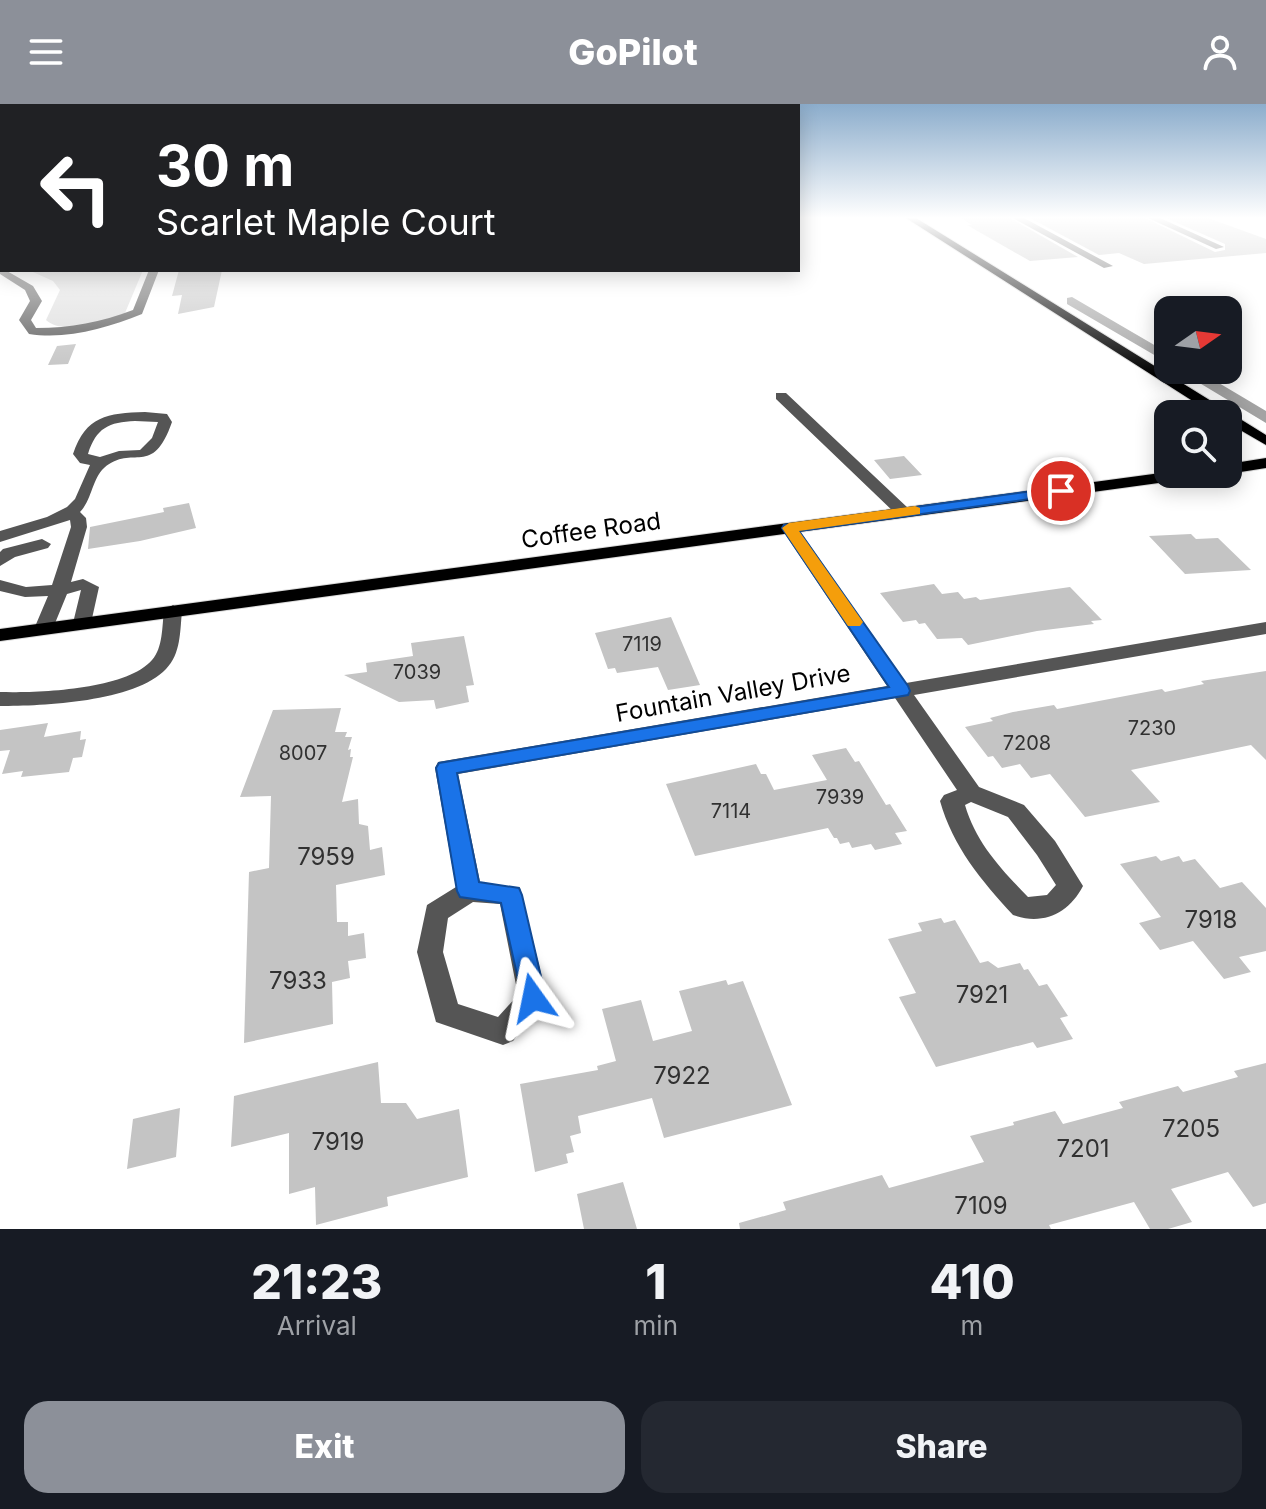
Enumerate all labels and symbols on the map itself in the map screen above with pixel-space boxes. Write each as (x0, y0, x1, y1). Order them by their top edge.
north arrow (1154, 296, 1242, 384)
pin (1027, 457, 1095, 525)
street label: Coffee Road (519, 506, 663, 554)
house number: 7119 (622, 632, 662, 656)
street label: Fountain Valley Drive (613, 658, 853, 728)
house number: 7039 (393, 660, 441, 684)
house number: 7230 (1128, 716, 1176, 740)
house number: 7208 (1003, 731, 1051, 755)
house number: 8007 (279, 741, 327, 765)
house number: 7939 (816, 785, 864, 809)
house number: 7114 (711, 799, 751, 823)
house number: 7959 (297, 842, 355, 871)
house number: 7918 (1185, 905, 1237, 934)
position arrow (491, 956, 575, 1040)
house number: 7933 (269, 966, 327, 995)
house number: 7921 (956, 980, 1008, 1009)
house number: 7922 (653, 1061, 711, 1090)
house number: 7205 (1162, 1114, 1220, 1143)
house number: 7919 (312, 1127, 364, 1156)
house number: 7201 (1056, 1134, 1110, 1163)
house number: 7109 (954, 1191, 1008, 1220)

